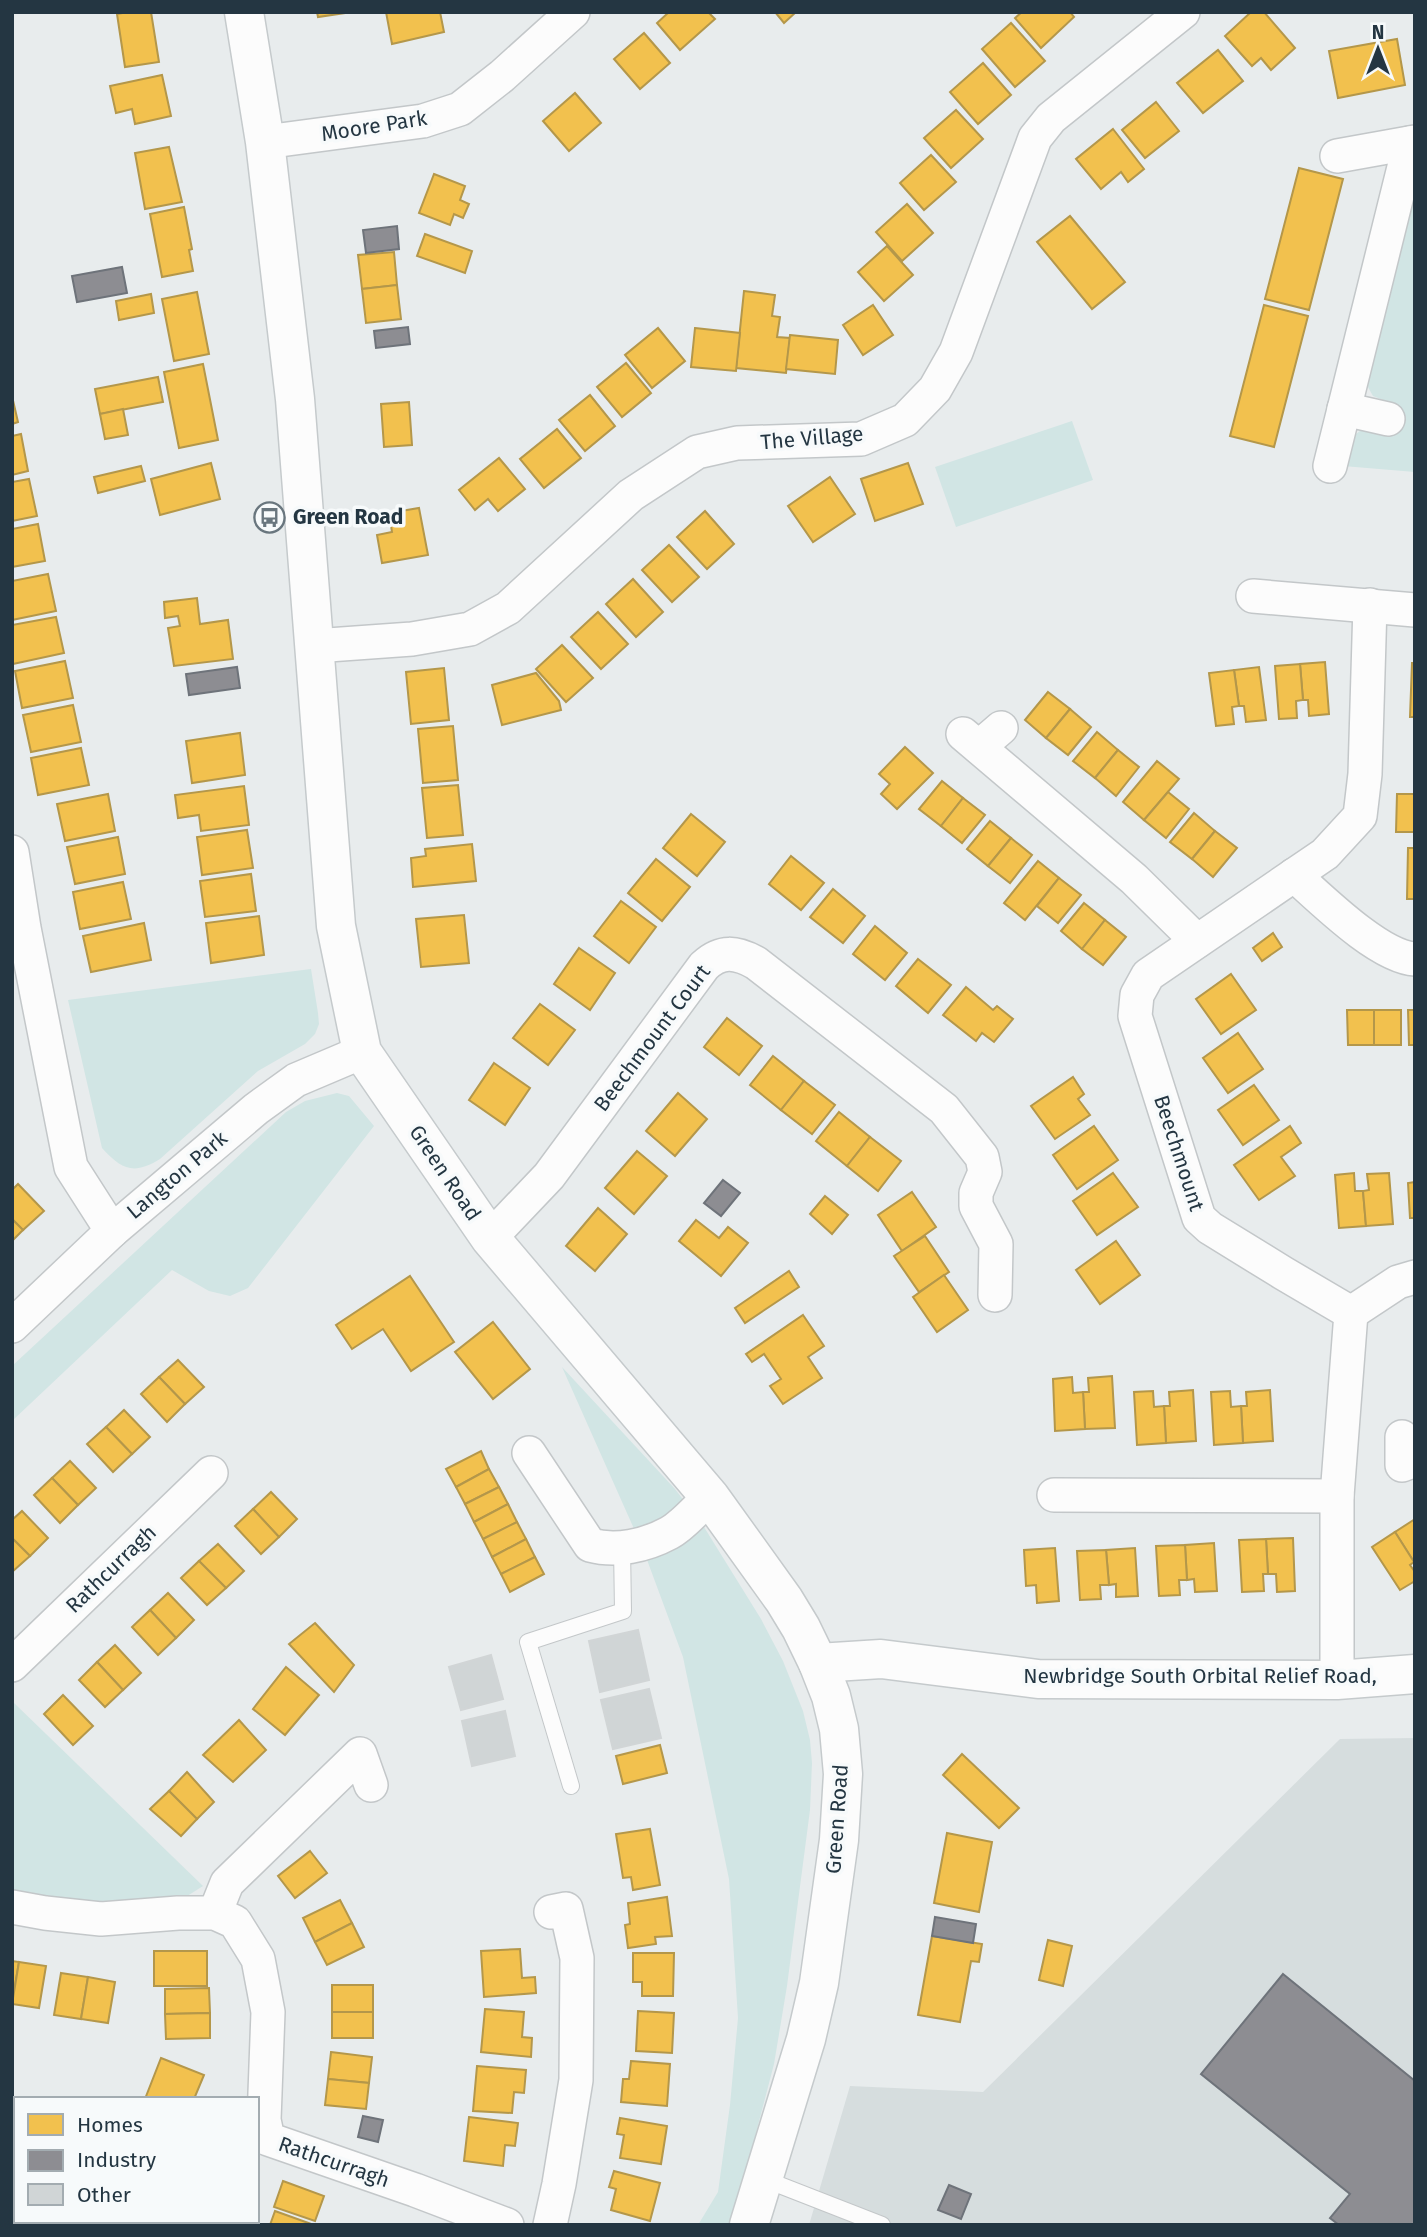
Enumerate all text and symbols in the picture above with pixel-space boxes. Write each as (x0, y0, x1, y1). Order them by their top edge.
north arrow (1343, 14, 1413, 84)
text: N (1372, 21, 1384, 44)
street label: Moore Park (319, 105, 429, 147)
street label: The Village (759, 421, 865, 455)
bus stop icon: Green Road (253, 500, 287, 534)
place label: Green Road (293, 504, 403, 530)
street label: Beechmount Court (588, 959, 716, 1117)
street label: Beechmount (1148, 1092, 1210, 1215)
street label: Green Road (403, 1120, 487, 1226)
street label: Langton Park (121, 1125, 233, 1225)
street label: Rathcurragh (60, 1519, 162, 1619)
street label: Newbridge South Orbital Relief Road, (1023, 1663, 1377, 1689)
street label: Green Road (820, 1763, 854, 1875)
legend (14, 2097, 259, 2223)
text: Homes (77, 2112, 143, 2138)
street label: Rathcurragh (275, 2131, 393, 2193)
text: Industry (77, 2147, 157, 2173)
text: Other (77, 2182, 131, 2208)

